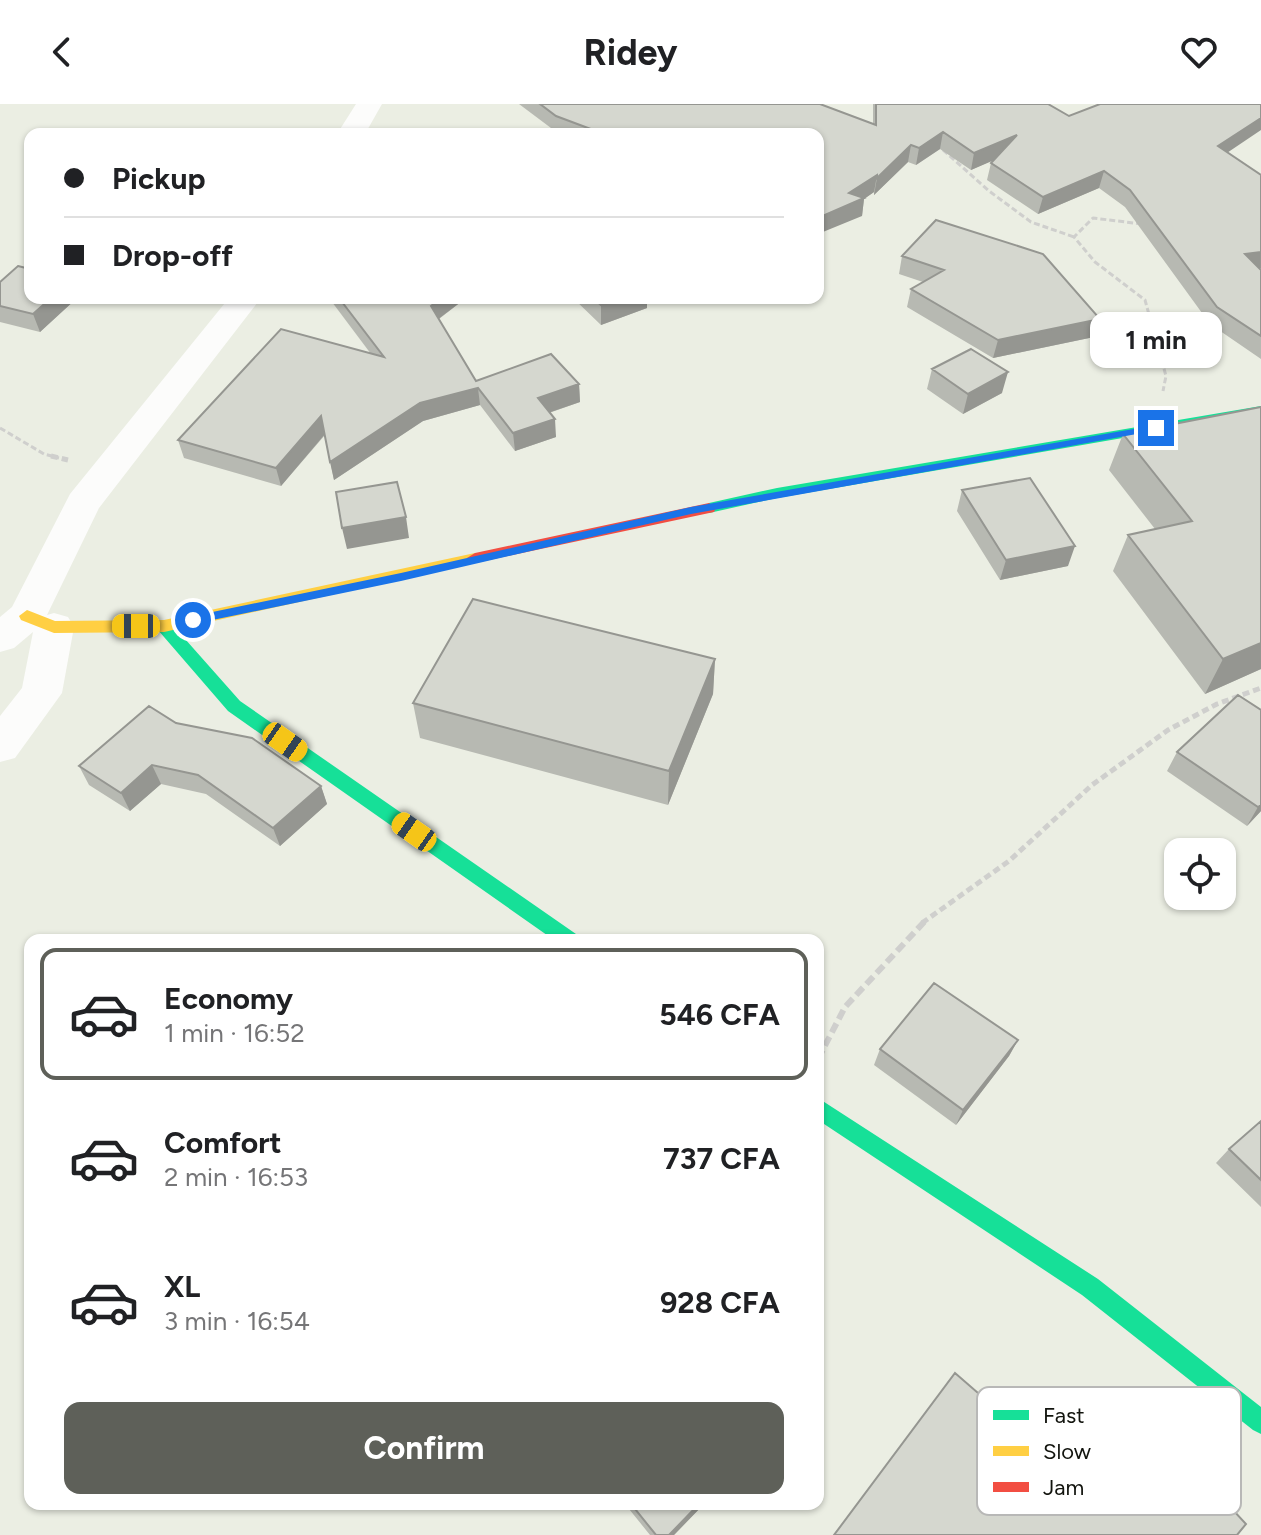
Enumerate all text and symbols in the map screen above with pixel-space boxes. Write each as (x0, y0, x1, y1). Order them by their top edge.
icon: back (40, 30, 84, 74)
icon: heart (1177, 30, 1221, 74)
text: Ridey (584, 31, 677, 74)
text: Pickup (112, 160, 206, 197)
text: Drop-off (112, 237, 233, 274)
callout: 1 min (1090, 312, 1222, 368)
text: 1 min (1125, 324, 1187, 356)
route end (1138, 410, 1174, 446)
route start (175, 602, 211, 638)
car (112, 614, 160, 638)
car (258, 718, 312, 766)
car (387, 808, 441, 856)
map controls (1164, 838, 1236, 910)
button: locate (1164, 838, 1236, 910)
icon: car (68, 978, 140, 1050)
text: Economy (164, 980, 293, 1017)
text: 546 CFA (659, 996, 780, 1033)
text: 1 min · 16:52 (164, 1017, 305, 1049)
icon: car (68, 1122, 140, 1194)
text: Comfort (164, 1124, 282, 1161)
text: 737 CFA (663, 1140, 780, 1177)
text: 2 min · 16:53 (164, 1161, 308, 1193)
icon: car (68, 1266, 140, 1338)
text: XL (164, 1268, 200, 1305)
text: 928 CFA (660, 1284, 780, 1321)
text: 3 min · 16:54 (164, 1305, 310, 1337)
legend (977, 1387, 1241, 1515)
button: Confirm (64, 1402, 784, 1494)
text: Fast (1043, 1402, 1085, 1429)
text: Slow (1043, 1438, 1092, 1465)
text: Jam (1043, 1474, 1084, 1501)

